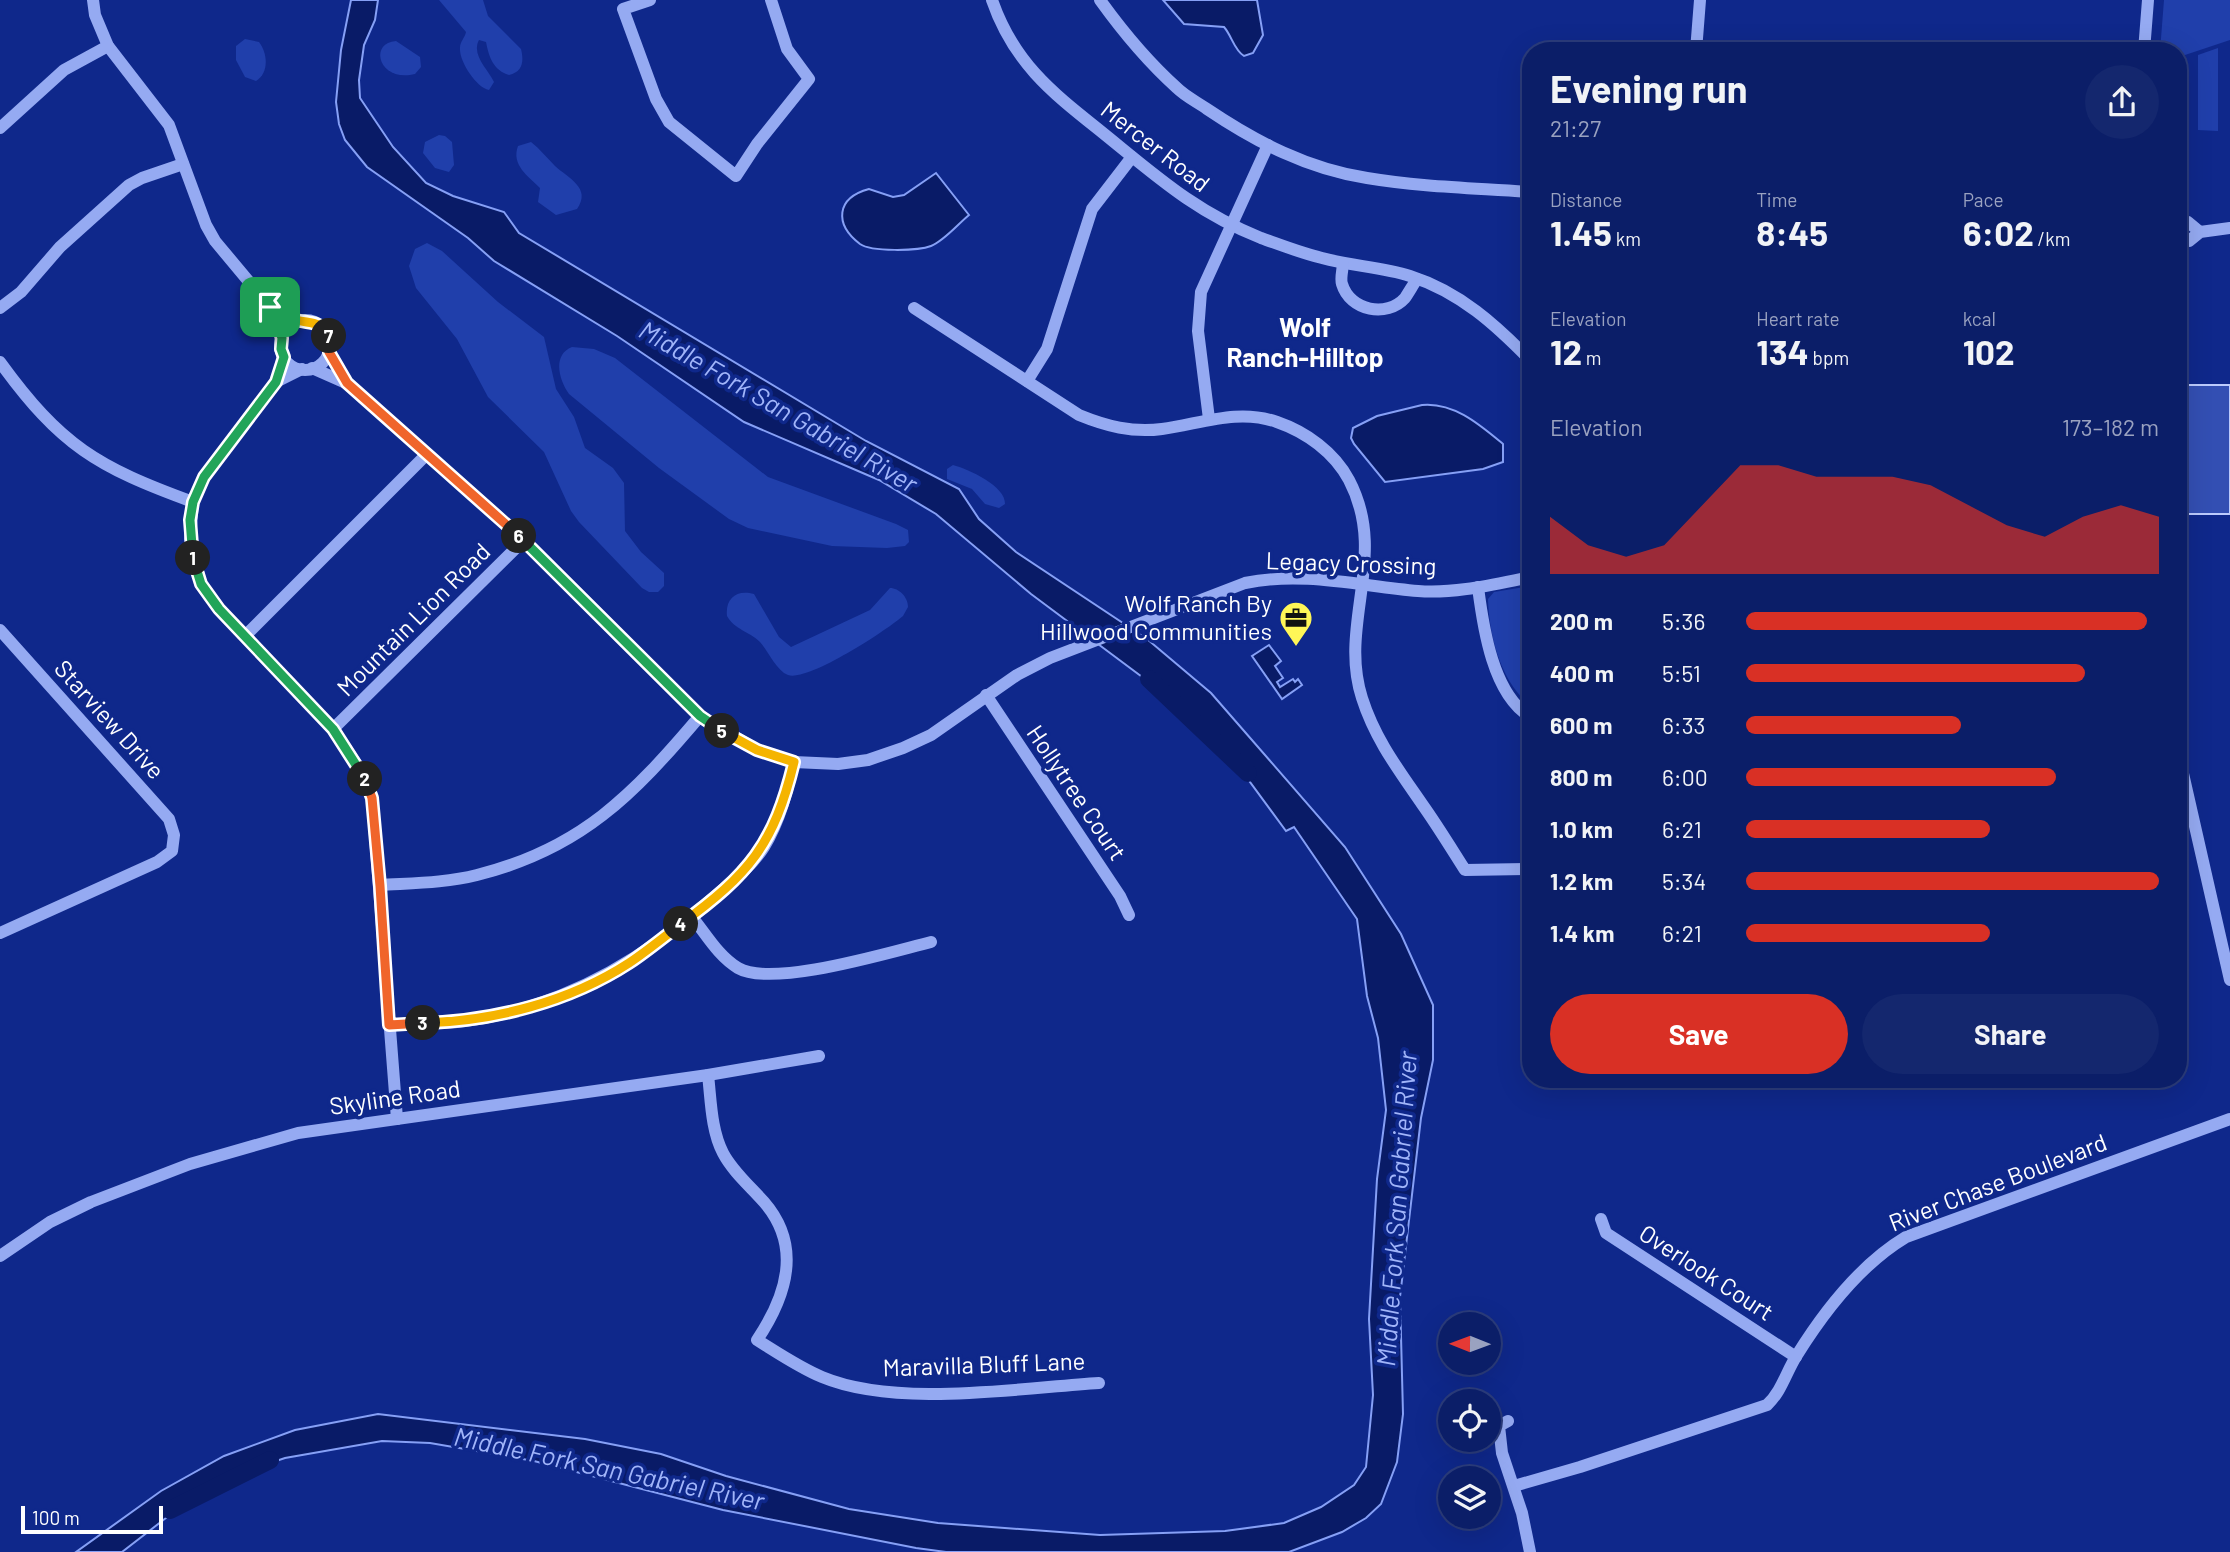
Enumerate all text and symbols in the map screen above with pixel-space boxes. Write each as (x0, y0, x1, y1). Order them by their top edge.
text: Evening run (1550, 65, 1748, 111)
button: share (2085, 65, 2159, 139)
street label: Mercer Road (1096, 94, 1216, 197)
text: 21:27 (1550, 114, 1601, 142)
text: Distance (1550, 188, 1622, 211)
text: Time (1756, 188, 1797, 211)
text: Pace (1963, 188, 2004, 211)
text: 1.45 (1550, 211, 1612, 253)
text: 8:45 (1756, 211, 1828, 253)
text: 6:02 (1963, 211, 2034, 253)
text: km (1612, 227, 1641, 250)
text: /km (2034, 227, 2070, 250)
pin (240, 277, 300, 337)
icon: arrive (251, 288, 289, 326)
text: Elevation (1550, 307, 1627, 330)
text: Heart rate (1756, 307, 1840, 330)
text: kcal (1963, 307, 1996, 330)
district label: Wolf Ranch-Hilltop (1226, 311, 1384, 372)
water label: Middle Fork San Gabriel River (634, 313, 924, 499)
pin: 7 (312, 318, 346, 354)
text: 7 (324, 324, 333, 347)
text: 12 (1550, 330, 1582, 372)
text: 134 (1756, 330, 1809, 372)
text: 102 (1963, 330, 2015, 372)
text: m (1582, 346, 1602, 369)
text: bpm (1809, 346, 1849, 369)
text: Elevation (1550, 413, 1643, 441)
text: 173–182 m (2062, 413, 2159, 441)
pin: 6 (502, 518, 536, 554)
text: 6 (513, 524, 524, 547)
street label: Mountain Lion Road (330, 536, 496, 702)
pin: 1 (176, 540, 210, 576)
street label: Legacy Crossing (1265, 545, 1437, 580)
text: 1 (189, 546, 196, 569)
place label: Wolf Ranch By Hillwood Communities (1040, 588, 1272, 645)
office icon: Wolf Ranch By Hillwood Communities (1277, 599, 1315, 648)
text: 200 m (1550, 607, 1613, 635)
text: 5:36 (1662, 607, 1705, 635)
street label: Starview Drive (49, 654, 171, 784)
text: 400 m (1550, 659, 1614, 687)
text: 5:51 (1662, 659, 1701, 687)
text: 600 m (1550, 711, 1612, 739)
text: 6:33 (1662, 711, 1705, 739)
pin: 5 (704, 714, 740, 748)
text: 5 (716, 719, 727, 742)
street label: Hollytree Court (1021, 719, 1133, 865)
pin: 2 (348, 762, 382, 796)
text: 800 m (1550, 763, 1612, 791)
text: 6:00 (1662, 763, 1708, 791)
text: 2 (359, 767, 370, 790)
text: 1.0 km (1550, 815, 1613, 843)
text: 6:21 (1662, 815, 1702, 843)
text: 1.2 km (1550, 867, 1613, 895)
text: 5:34 (1662, 867, 1706, 895)
pin: 4 (664, 906, 698, 942)
text: 4 (675, 912, 686, 935)
text: 1.4 km (1550, 919, 1614, 947)
text: 6:21 (1662, 919, 1702, 947)
button: Save (1550, 994, 1848, 1074)
button: Share (1862, 994, 2159, 1074)
pin: 3 (406, 1006, 440, 1040)
text: 3 (417, 1011, 428, 1034)
water label: Middle Fork San Gabriel River (1369, 1049, 1422, 1368)
street label: Skyline Road (327, 1073, 462, 1120)
street label: River Chase Boulevard (1884, 1127, 2111, 1237)
street label: Overlook Court (1634, 1218, 1779, 1326)
north arrow (1438, 1312, 1502, 1376)
map controls (1438, 1312, 1501, 1529)
street label: Maravilla Bluff Lane (882, 1345, 1086, 1382)
button: locate (1438, 1389, 1501, 1452)
water label: Middle Fork San Gabriel River (452, 1420, 768, 1516)
button: layers (1438, 1466, 1501, 1529)
scale bar (21, 1503, 163, 1535)
text: 100 m (32, 1506, 80, 1529)

